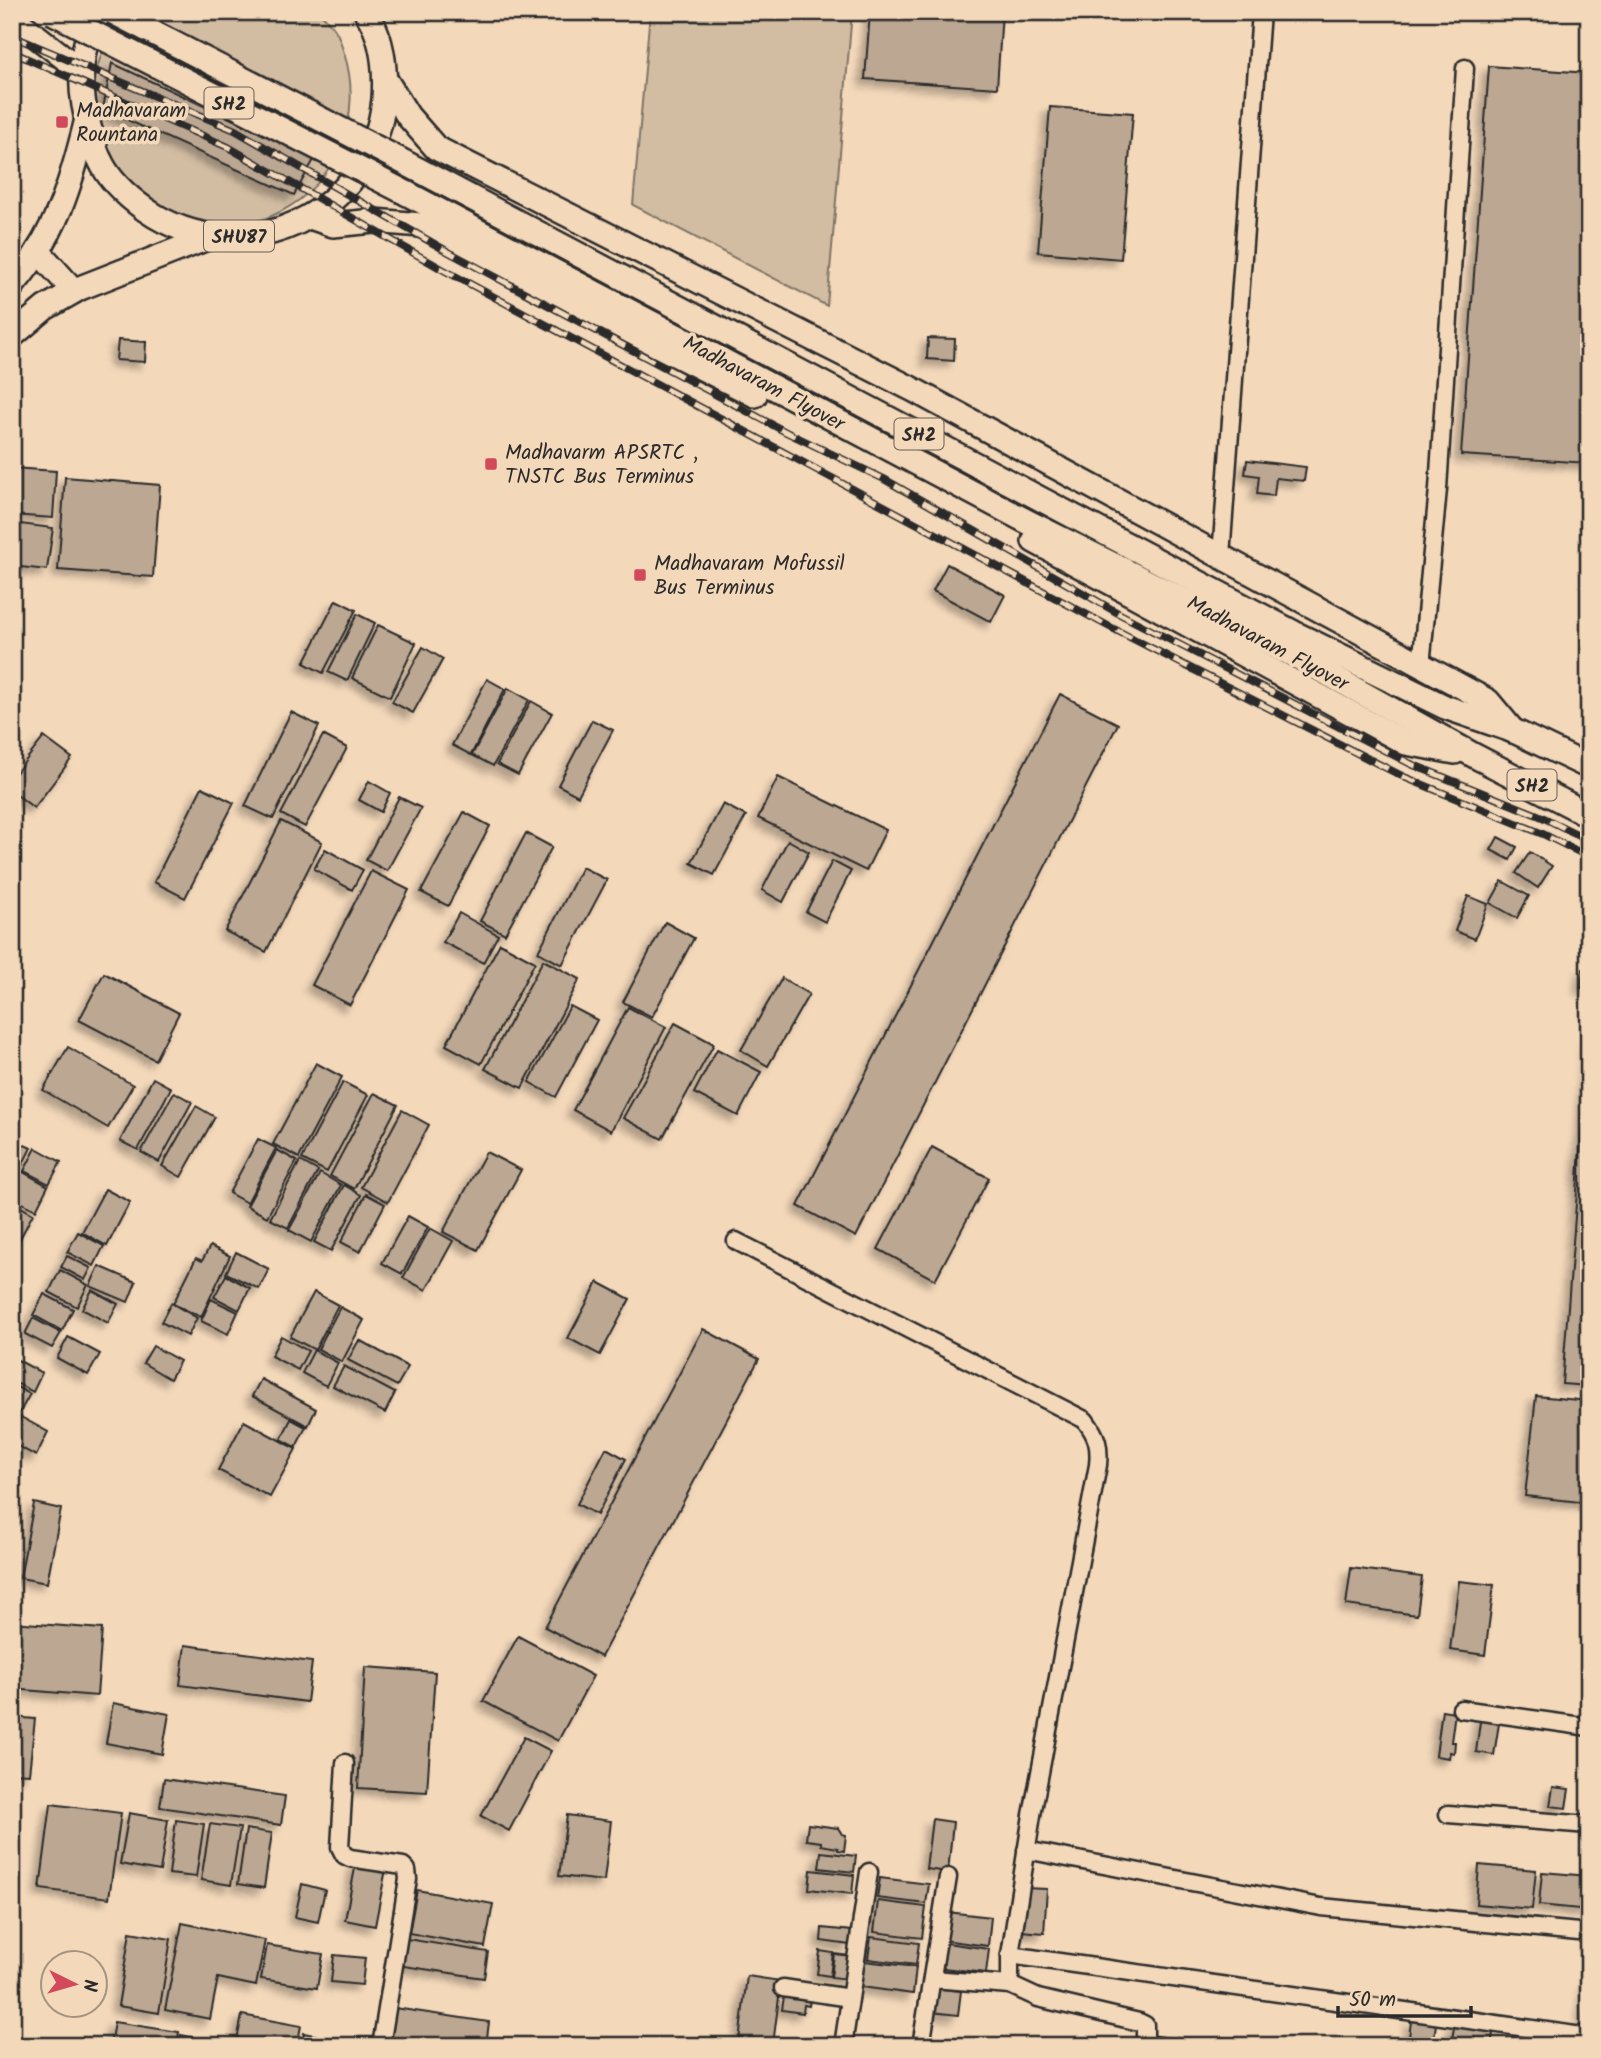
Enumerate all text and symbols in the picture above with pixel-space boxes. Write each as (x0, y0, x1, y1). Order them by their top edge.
road number: SH2 (204, 88, 254, 118)
place label: Madhavaram Rountana (76, 95, 186, 152)
marker: Madhavaram Rountana (54, 114, 70, 130)
road number: SHU87 (204, 220, 274, 252)
street label: Madhavaram Flyover (676, 328, 851, 441)
road number: SH2 (894, 418, 944, 449)
place label: Madhavarm APSRTC , TNSTC Bus Terminus (505, 437, 698, 494)
marker: Madhavarm APSRTC , TNSTC Bus Terminus (483, 456, 499, 472)
place label: Madhavaram Mofussil Bus Terminus (654, 548, 845, 605)
marker: Madhavaram Mofussil Bus Terminus (632, 567, 648, 583)
street label: Madhavaram Flyover (1180, 588, 1355, 701)
road number: SH2 (1508, 770, 1556, 800)
north arrow (38, 1950, 108, 2020)
scale bar (1338, 1974, 1472, 2018)
text: N (73, 1978, 104, 1993)
text: 50 m (1349, 1984, 1396, 2017)

